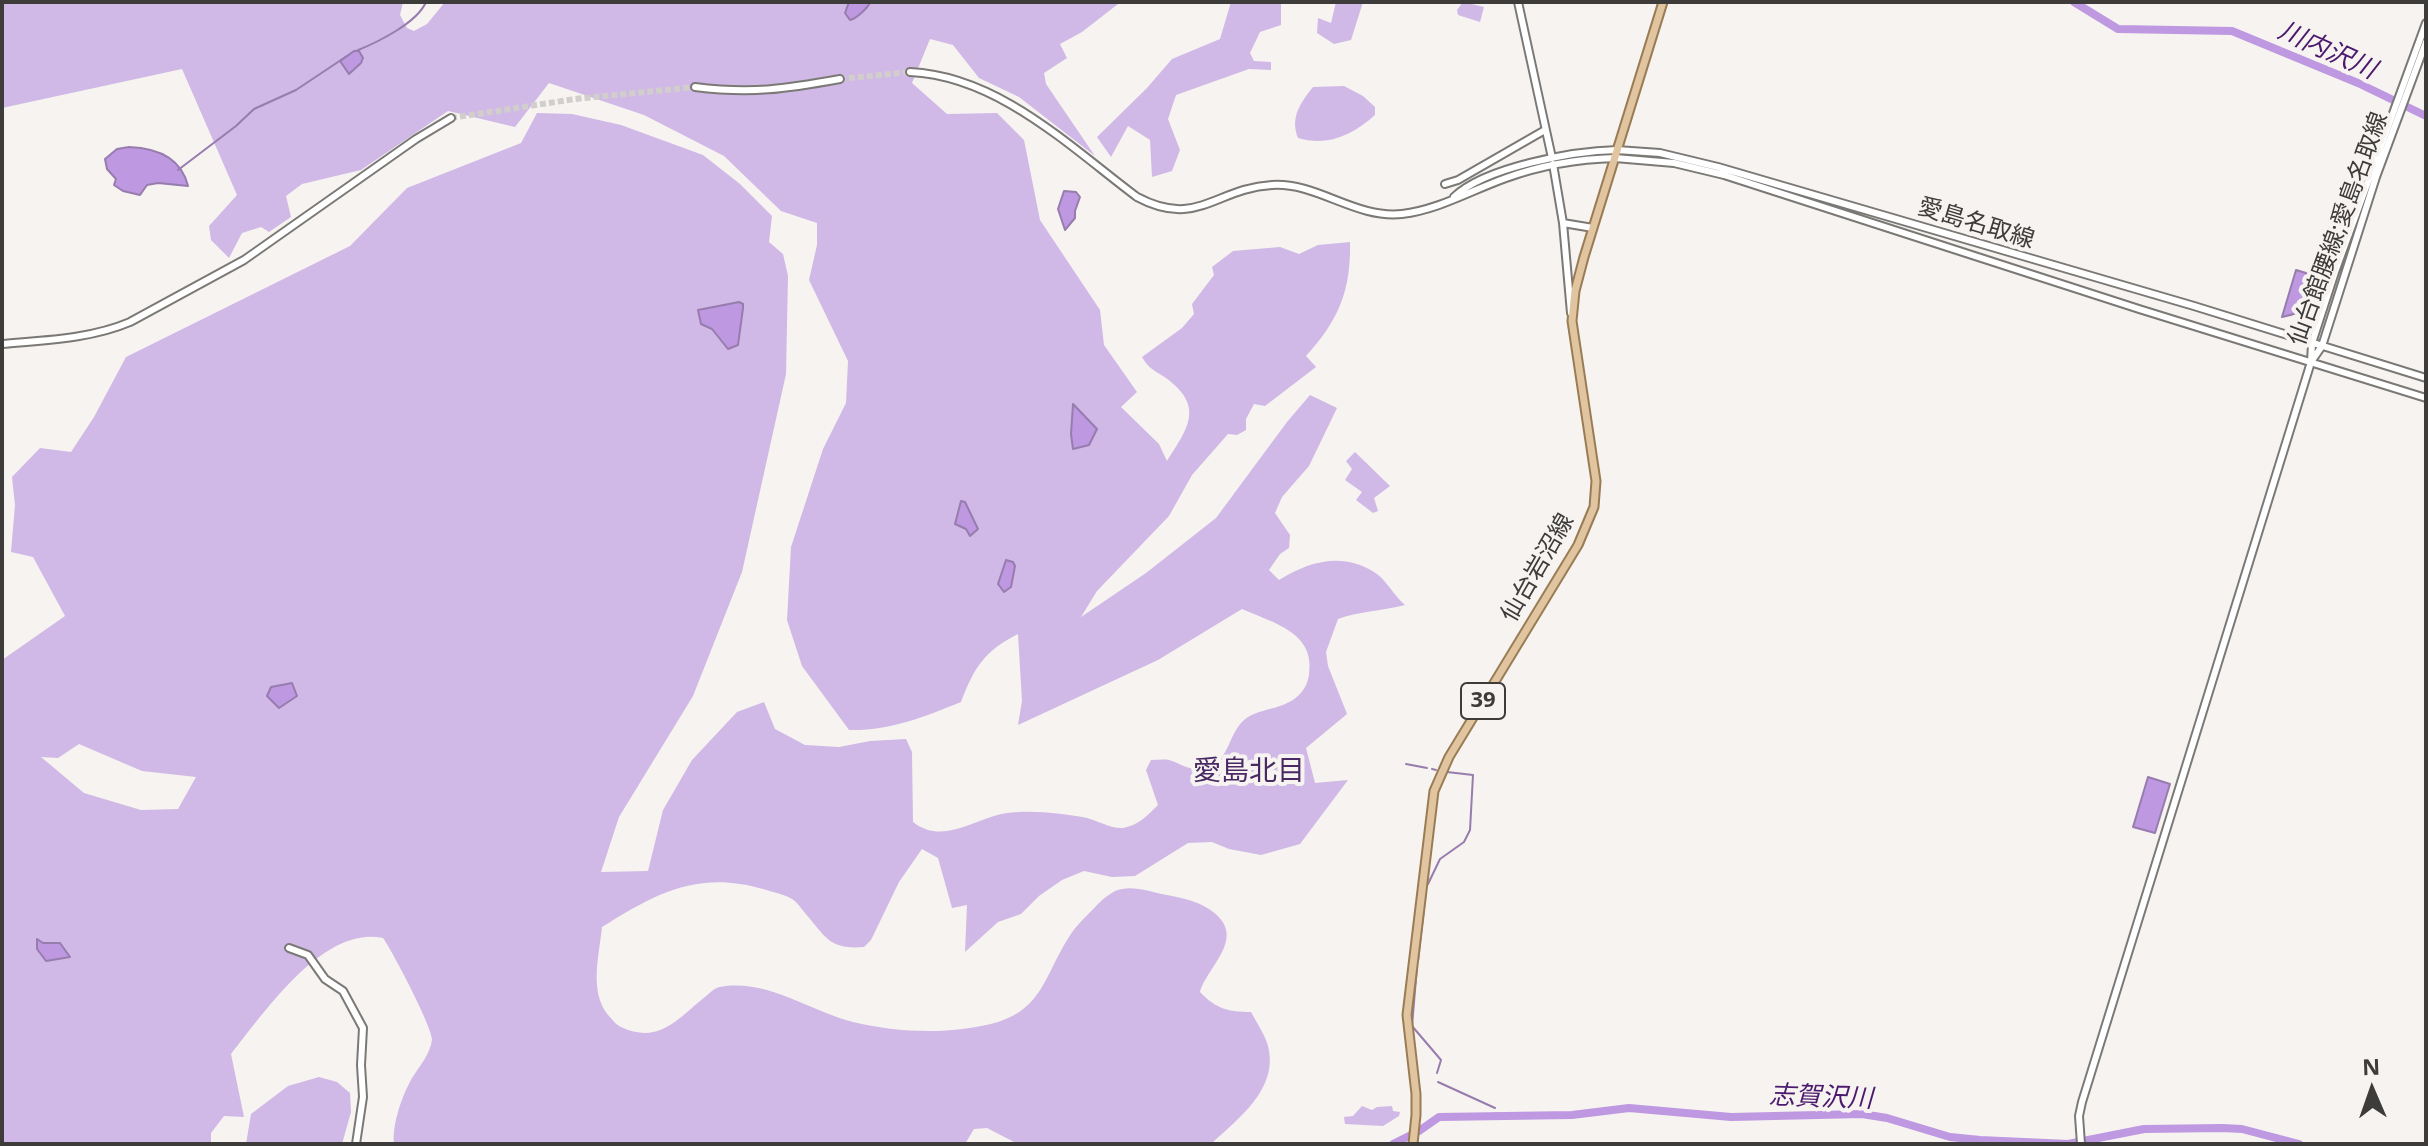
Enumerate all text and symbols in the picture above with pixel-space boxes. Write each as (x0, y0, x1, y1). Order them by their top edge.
water label: 川内沢川 (2273, 16, 2381, 86)
street label: 仙台館腰線;愛島名取線 (2283, 108, 2395, 350)
street label: 愛島名取線 (1914, 193, 2038, 255)
street label: 仙台岩沼線 (1496, 509, 1580, 627)
road number: 39 (1461, 683, 1505, 719)
district label: 愛島北目 (1193, 755, 1305, 789)
north arrow (2332, 1050, 2412, 1130)
text: N (2362, 1051, 2381, 1081)
water label: 志賀沢川 (1768, 1081, 1874, 1115)

